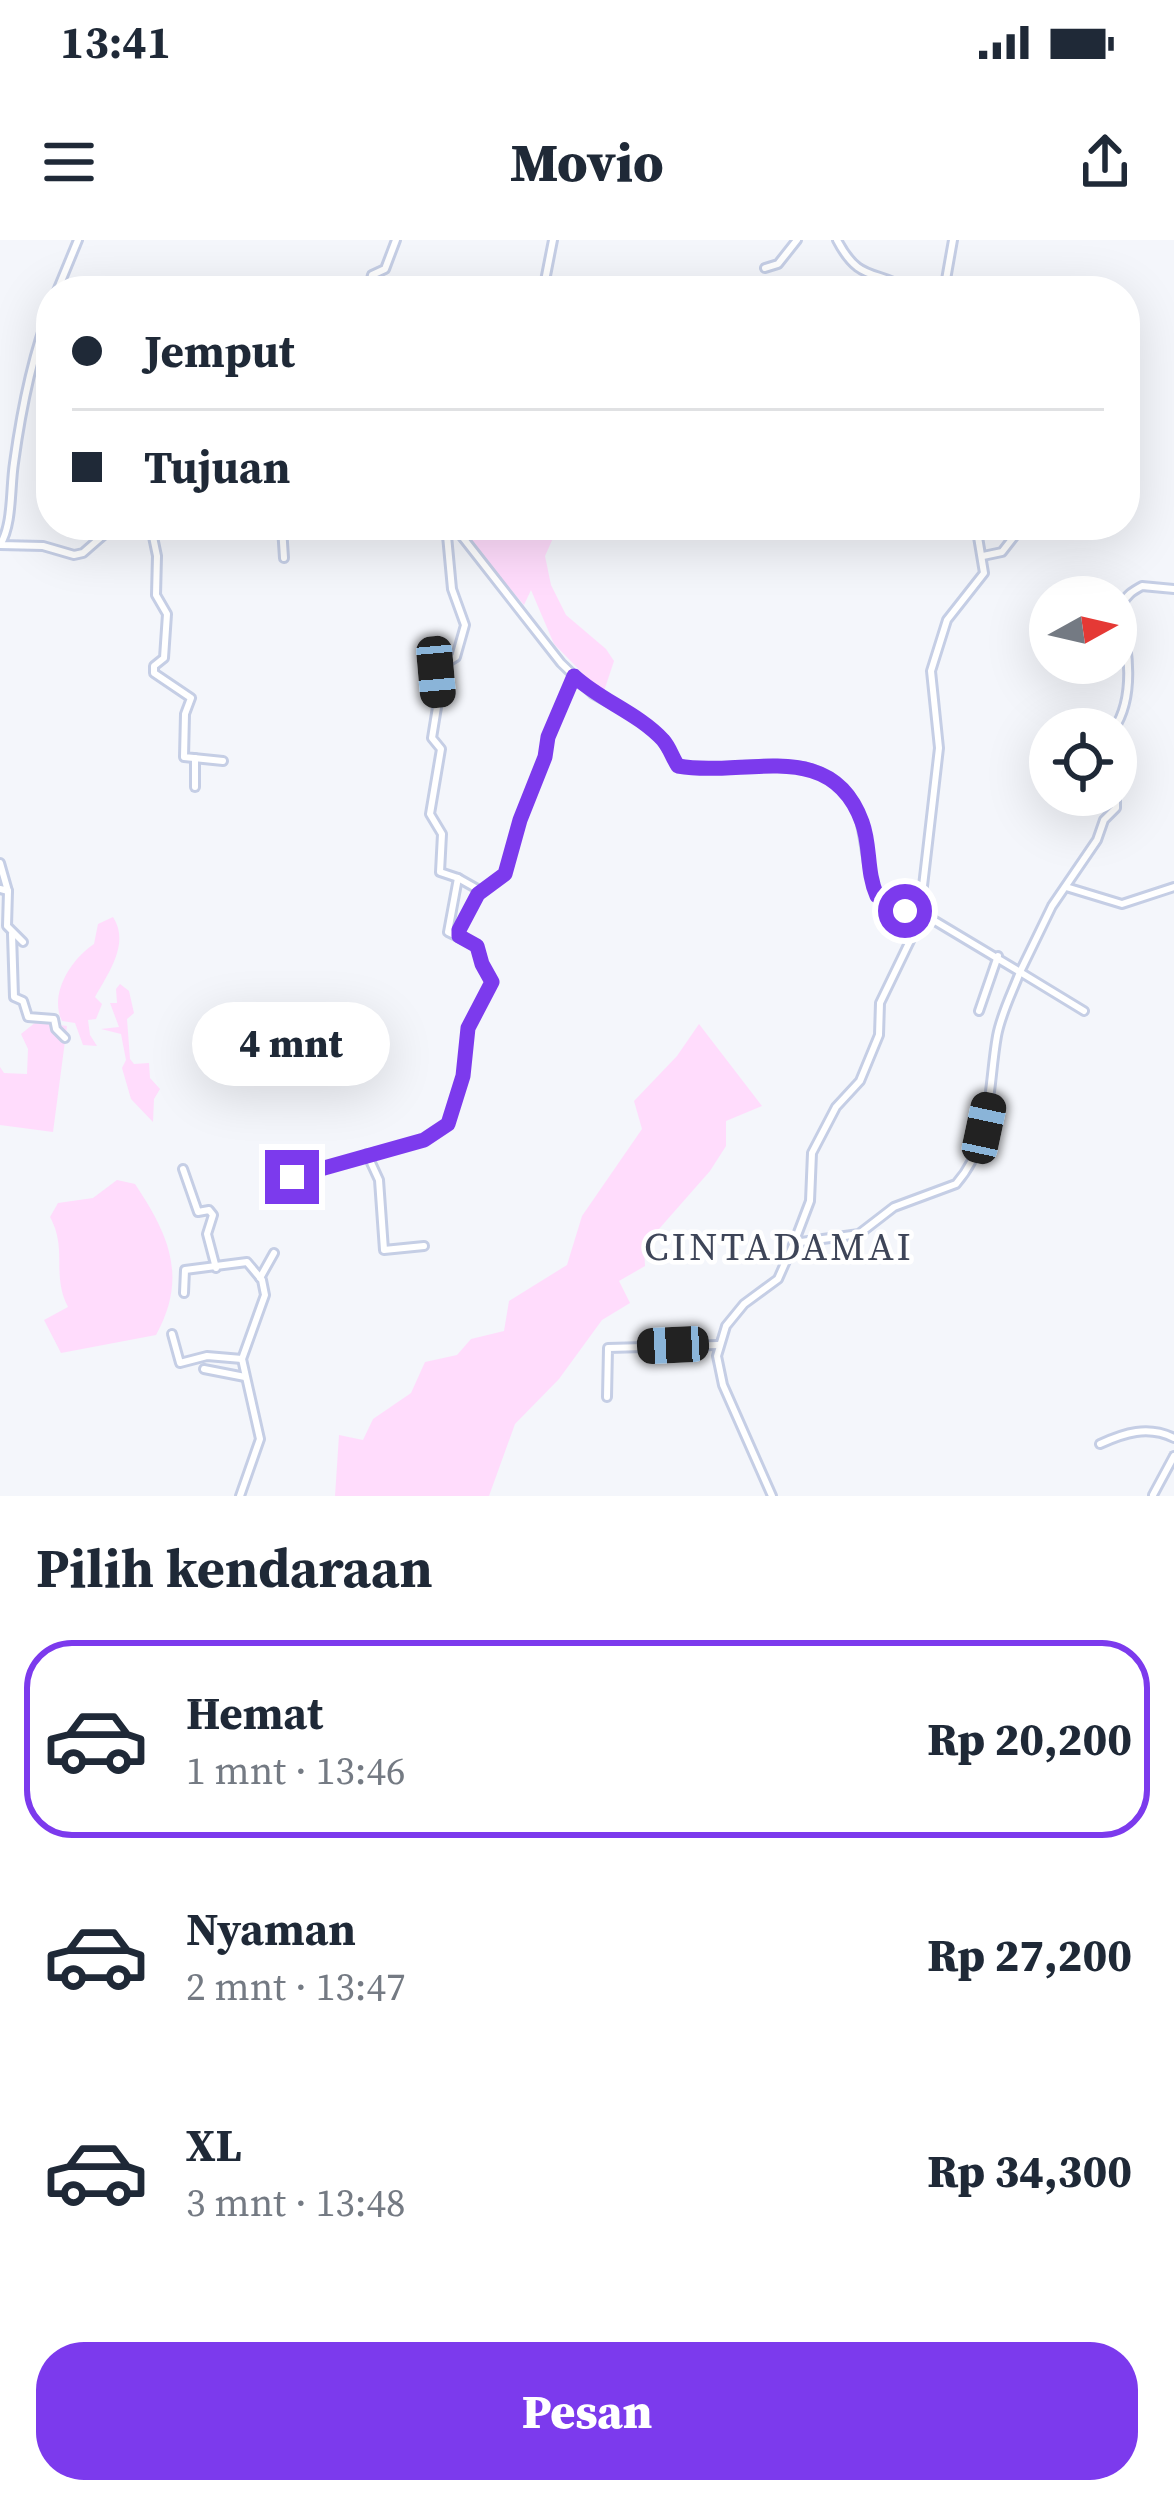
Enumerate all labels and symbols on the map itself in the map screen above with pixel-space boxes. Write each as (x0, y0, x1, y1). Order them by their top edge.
north arrow (1029, 576, 1137, 684)
car (415, 635, 457, 709)
route start (878, 884, 932, 938)
callout: 4 mnt (193, 1003, 391, 1087)
car (959, 1089, 1009, 1167)
route end (265, 1150, 319, 1204)
district label: CINTADAMAI (644, 1220, 914, 1273)
car (636, 1325, 710, 1365)

